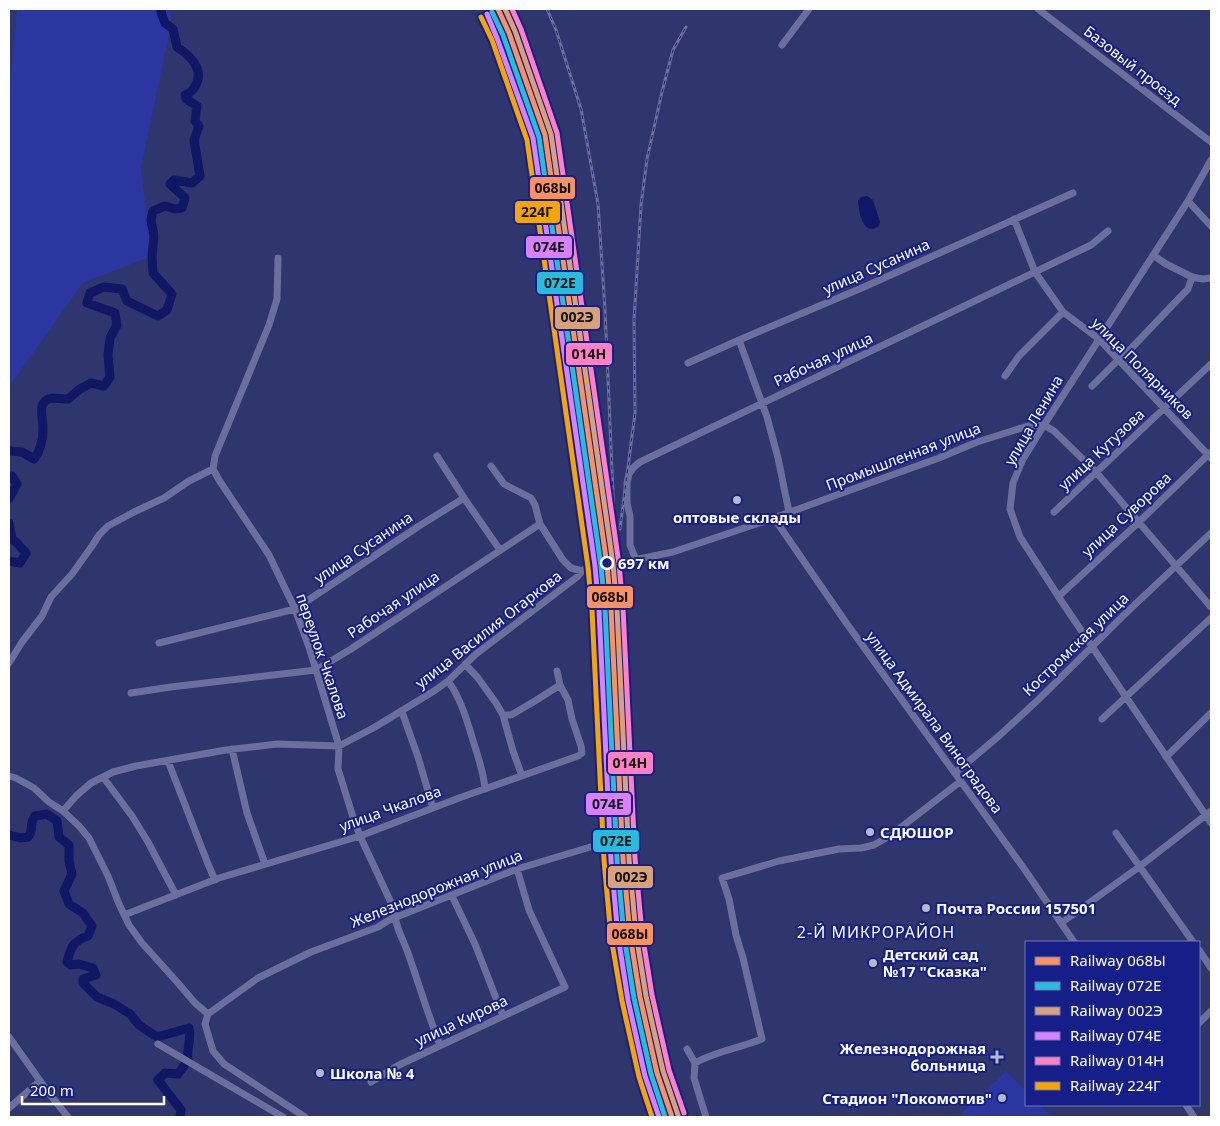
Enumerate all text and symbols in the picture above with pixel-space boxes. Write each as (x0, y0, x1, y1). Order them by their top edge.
street label: Базовый проезд (1080, 21, 1186, 109)
line badge: 068Ы (529, 176, 576, 200)
text: 068Ы (535, 178, 571, 197)
line badge: 224Г (514, 200, 561, 224)
text: 224Г (521, 202, 553, 221)
street label: улица Сусанина (819, 233, 933, 299)
line badge: 074Е (525, 235, 573, 259)
text: 074Е (533, 237, 565, 256)
line badge: 072Е (536, 271, 584, 295)
text: 072Е (544, 273, 576, 292)
line badge: 002Э (554, 306, 601, 330)
text: 002Э (560, 307, 594, 326)
street label: улица Полярников (1088, 313, 1198, 423)
street label: Рабочая улица (770, 327, 876, 391)
line badge: 014Н (565, 342, 613, 366)
text: 014Н (572, 344, 606, 363)
street label: улица Ленина (999, 371, 1067, 469)
street label: улица Кутузова (1054, 404, 1148, 494)
street label: Промышленная улица (823, 417, 983, 495)
street label: улица Суворова (1077, 467, 1175, 561)
marker: оптовые склады (731, 494, 743, 506)
street label: улица Сусанина (310, 507, 416, 587)
place label: оптовые склады (673, 507, 801, 527)
place label: 697 км (618, 553, 669, 573)
marker: 697 км (600, 556, 614, 570)
street label: улица Василия Огаркова (411, 565, 565, 693)
street label: Рабочая улица (343, 566, 443, 642)
line badge: 068Ы (586, 585, 634, 609)
text: 068Ы (592, 587, 628, 606)
street label: Костромская улица (1018, 588, 1132, 700)
street label: переулок Чкалова (292, 591, 354, 721)
street label: улица Адмирала Виноградова (862, 627, 1008, 817)
line badge: 014Н (607, 751, 654, 775)
text: 014Н (613, 753, 647, 772)
street label: улица Чкалова (336, 780, 444, 836)
line badge: 074Е (585, 792, 632, 816)
text: 074Е (592, 794, 624, 813)
place label: СДЮШОР (880, 822, 954, 842)
marker: СДЮШОР (864, 826, 876, 838)
line badge: 072Е (592, 829, 640, 853)
text: 072Е (600, 831, 632, 850)
street label: Железнодорожная улица (347, 844, 525, 932)
line badge: 002Э (607, 865, 654, 889)
text: 002Э (614, 867, 648, 886)
place label: Почта России 157501 (936, 898, 1096, 918)
marker: Почта России 157501 (920, 902, 932, 914)
district label: 2-Й МИКРОРАЙОН (797, 921, 955, 943)
line badge: 068Ы (606, 922, 654, 946)
text: 068Ы (612, 924, 648, 943)
legend (1025, 941, 1200, 1106)
place label: Детский сад №17 "Сказка" (883, 944, 987, 981)
text: Railway 068Ы (1070, 950, 1166, 970)
marker: Детский сад №17 "Сказка" (867, 957, 879, 969)
text: Railway 072Е (1070, 975, 1161, 995)
street label: улица Кирова (411, 990, 511, 1050)
text: Railway 002Э (1070, 1000, 1163, 1020)
text: Railway 074Е (1070, 1025, 1161, 1045)
place label: Железнодорожная больница (839, 1038, 986, 1075)
marker: Железнодорожная больница (990, 1050, 1004, 1064)
text: Railway 014Н (1070, 1050, 1164, 1070)
place label: Школа № 4 (330, 1063, 415, 1083)
marker: Школа № 4 (314, 1067, 326, 1079)
scale bar (22, 1074, 165, 1106)
text: Railway 224Г (1070, 1075, 1161, 1095)
text: 200 m (30, 1080, 74, 1100)
place label: Стадион "Локомотив" (822, 1088, 992, 1108)
marker: Стадион "Локомотив" (996, 1092, 1008, 1104)

